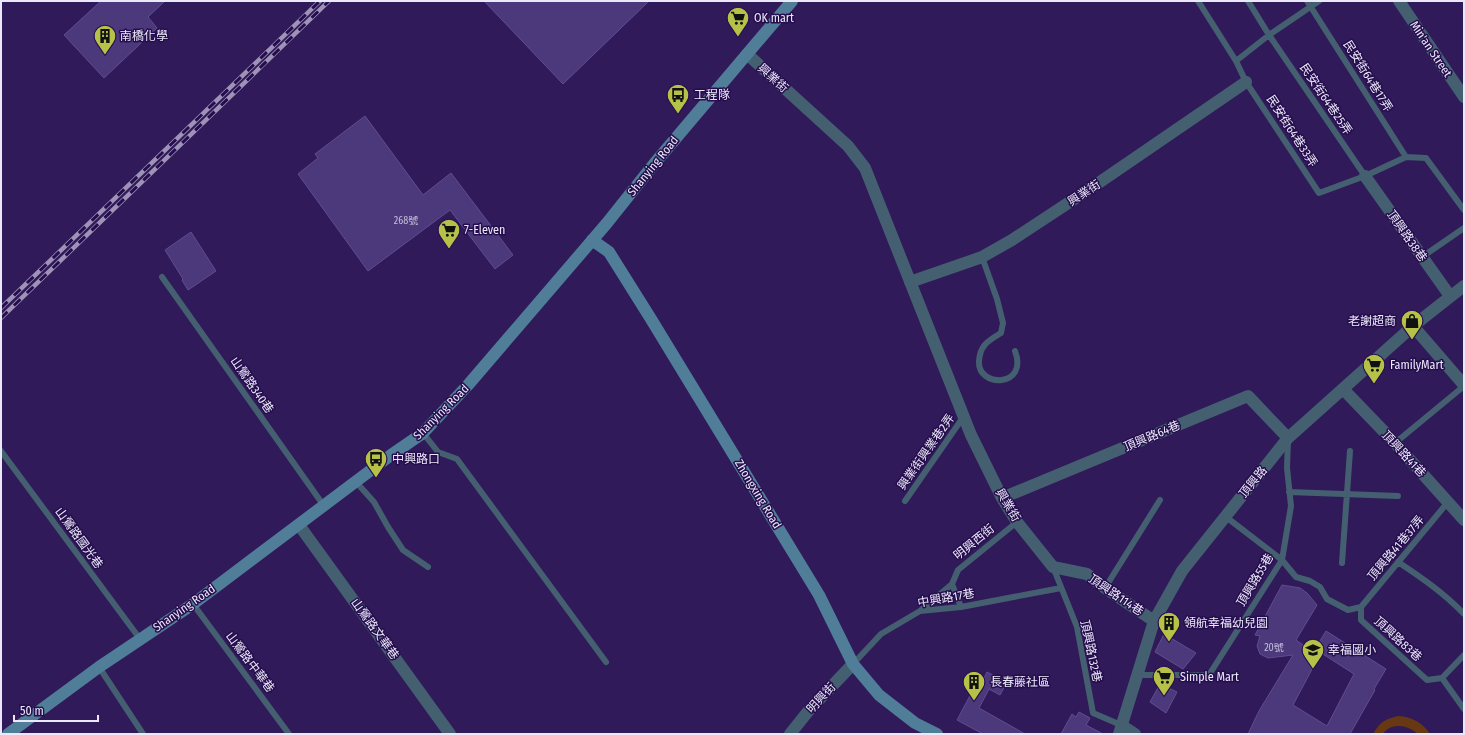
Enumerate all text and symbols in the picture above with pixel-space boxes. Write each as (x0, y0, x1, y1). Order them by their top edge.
supermarket icon: OK mart (725, 5, 751, 38)
place label: OK mart (754, 11, 794, 25)
street label: Min'an Street (1407, 18, 1455, 80)
building icon: 南橋化學 (92, 23, 118, 56)
place label: 南橋化學 (120, 29, 168, 43)
street label: 民安街64巷17弄 (1341, 38, 1395, 114)
street label: 興業街 (755, 61, 791, 95)
street label: 民安街64巷25弄 (1297, 61, 1355, 137)
bus stop icon: 工程隊 (665, 82, 691, 115)
place label: 工程隊 (694, 88, 730, 102)
street label: 民安街64巷33弄 (1264, 93, 1320, 169)
street label: Shanying Road (625, 133, 681, 199)
street label: 興業街 (1065, 177, 1103, 209)
street label: 頂興路38巷 (1384, 208, 1430, 264)
house number: 268號 (394, 215, 418, 227)
supermarket icon: 7-Eleven (436, 217, 462, 250)
place label: 7-Eleven (464, 223, 505, 237)
shop icon: 老謝超商 (1399, 308, 1425, 341)
place label: 老謝超商 (1348, 314, 1396, 328)
supermarket icon: FamilyMart (1361, 352, 1387, 385)
street label: 山鶯路340巷 (228, 354, 276, 416)
place label: FamilyMart (1390, 358, 1444, 372)
street label: Shanying Road (410, 381, 472, 443)
street label: 興業街興業巷2弄 (895, 411, 957, 493)
street label: 頂興路64巷 (1122, 418, 1182, 454)
street label: 頂興路41巷 (1379, 428, 1429, 480)
bus stop icon: 中興路口 (363, 446, 389, 479)
place label: 中興路口 (392, 452, 440, 466)
street label: Zhongxing Road (732, 457, 784, 531)
street label: 頂興路 (1236, 464, 1270, 500)
street label: 興業街 (993, 486, 1023, 524)
street label: 山鶯路國光巷 (52, 505, 106, 571)
street label: 頂興路41巷37弄 (1365, 513, 1427, 583)
street label: 明興西街 (951, 521, 997, 563)
street label: 頂興路55巷 (1234, 551, 1276, 609)
street label: 頂興路114巷 (1086, 572, 1146, 618)
street label: Shanying Road (150, 581, 218, 635)
street label: 中興路17巷 (916, 586, 976, 610)
street label: 山鶯路文華巷 (348, 596, 402, 662)
building icon: 領航幸福幼兒園 (1156, 610, 1182, 643)
street label: 頂興路83巷 (1371, 614, 1425, 664)
place label: 領航幸福幼兒園 (1184, 616, 1268, 630)
street label: 頂興路132巷 (1078, 619, 1104, 683)
street label: 山鶯路中華巷 (223, 629, 277, 695)
school or university icon: 幸福國小 (1300, 637, 1326, 670)
house number: 20號 (1264, 642, 1284, 654)
place label: 幸福國小 (1328, 643, 1376, 657)
supermarket icon: Simple Mart (1151, 664, 1177, 697)
building icon: 長春藤社區 (961, 669, 987, 702)
place label: Simple Mart (1180, 670, 1239, 684)
place label: 長春藤社區 (990, 675, 1050, 689)
street label: 明興街 (804, 680, 838, 716)
scale bar (14, 697, 98, 723)
text: 50 m (20, 704, 44, 718)

